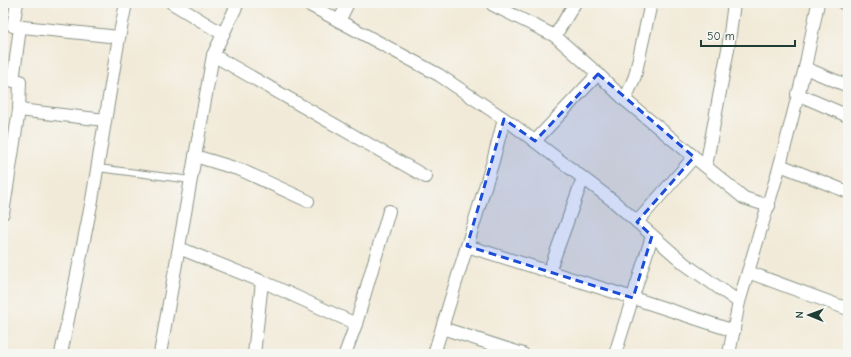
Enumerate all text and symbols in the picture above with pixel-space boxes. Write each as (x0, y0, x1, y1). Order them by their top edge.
scale bar (701, 22, 795, 48)
text: 50 m (707, 29, 735, 43)
north arrow (789, 295, 829, 335)
text: N (793, 311, 806, 319)

